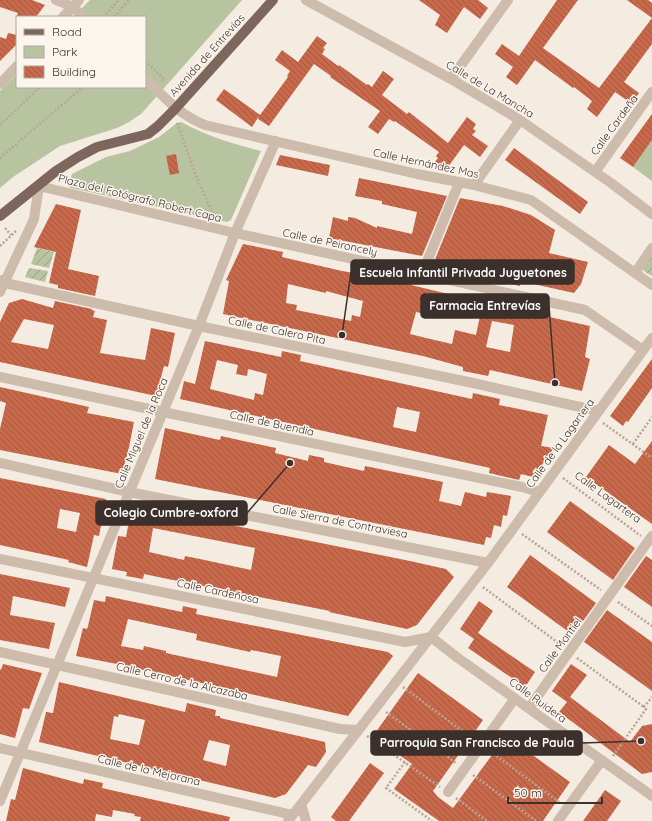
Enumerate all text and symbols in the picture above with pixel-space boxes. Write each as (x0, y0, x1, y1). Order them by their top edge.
street label: Avenida de Entrevías (166, 11, 248, 99)
legend (16, 16, 146, 88)
text: Road (52, 24, 82, 39)
text: Park (52, 44, 77, 59)
street label: Calle de La Mancha (443, 57, 537, 121)
text: Building (52, 64, 96, 79)
street label: Calle Cardeña (587, 92, 641, 158)
street label: Calle Hernández Mas (372, 145, 480, 181)
street label: Plaza del Fotógrafo Robert Capa (57, 171, 223, 225)
street label: Calle de Peironcely (281, 225, 379, 259)
callout: Escuela Infantil Privada Juguetones (351, 260, 574, 284)
text: Escuela Infantil Privada Juguetones (359, 265, 567, 280)
callout: Farmacia Entrevías (421, 294, 549, 318)
text: Farmacia Entrevías (429, 298, 541, 313)
street label: Calle de Calero Pita (227, 313, 327, 347)
street label: Calle Miguel de la Roca (111, 376, 171, 490)
street label: Calle de la Lagartera (523, 396, 597, 490)
street label: Calle de Buendía (229, 407, 315, 439)
street label: Calle Lagartera (572, 468, 644, 526)
callout: Colegio Cumbre-oxford (96, 501, 247, 525)
street label: Calle Sierra de Contraviesa (271, 501, 409, 541)
text: Colegio Cumbre-oxford (104, 505, 238, 520)
street label: Calle Cardeñosa (176, 575, 260, 607)
street label: Calle Montiel (535, 615, 585, 675)
street label: Calle Cerro de la Alcazaba (115, 659, 249, 703)
street label: Calle Ruidera (507, 674, 569, 726)
callout: Parroquia San Francisco de Paula (371, 731, 582, 755)
text: Parroquia San Francisco de Paula (380, 735, 574, 750)
street label: Calle de la Mejorana (96, 751, 202, 789)
scale bar (508, 779, 602, 805)
text: 50 m (514, 785, 542, 800)

